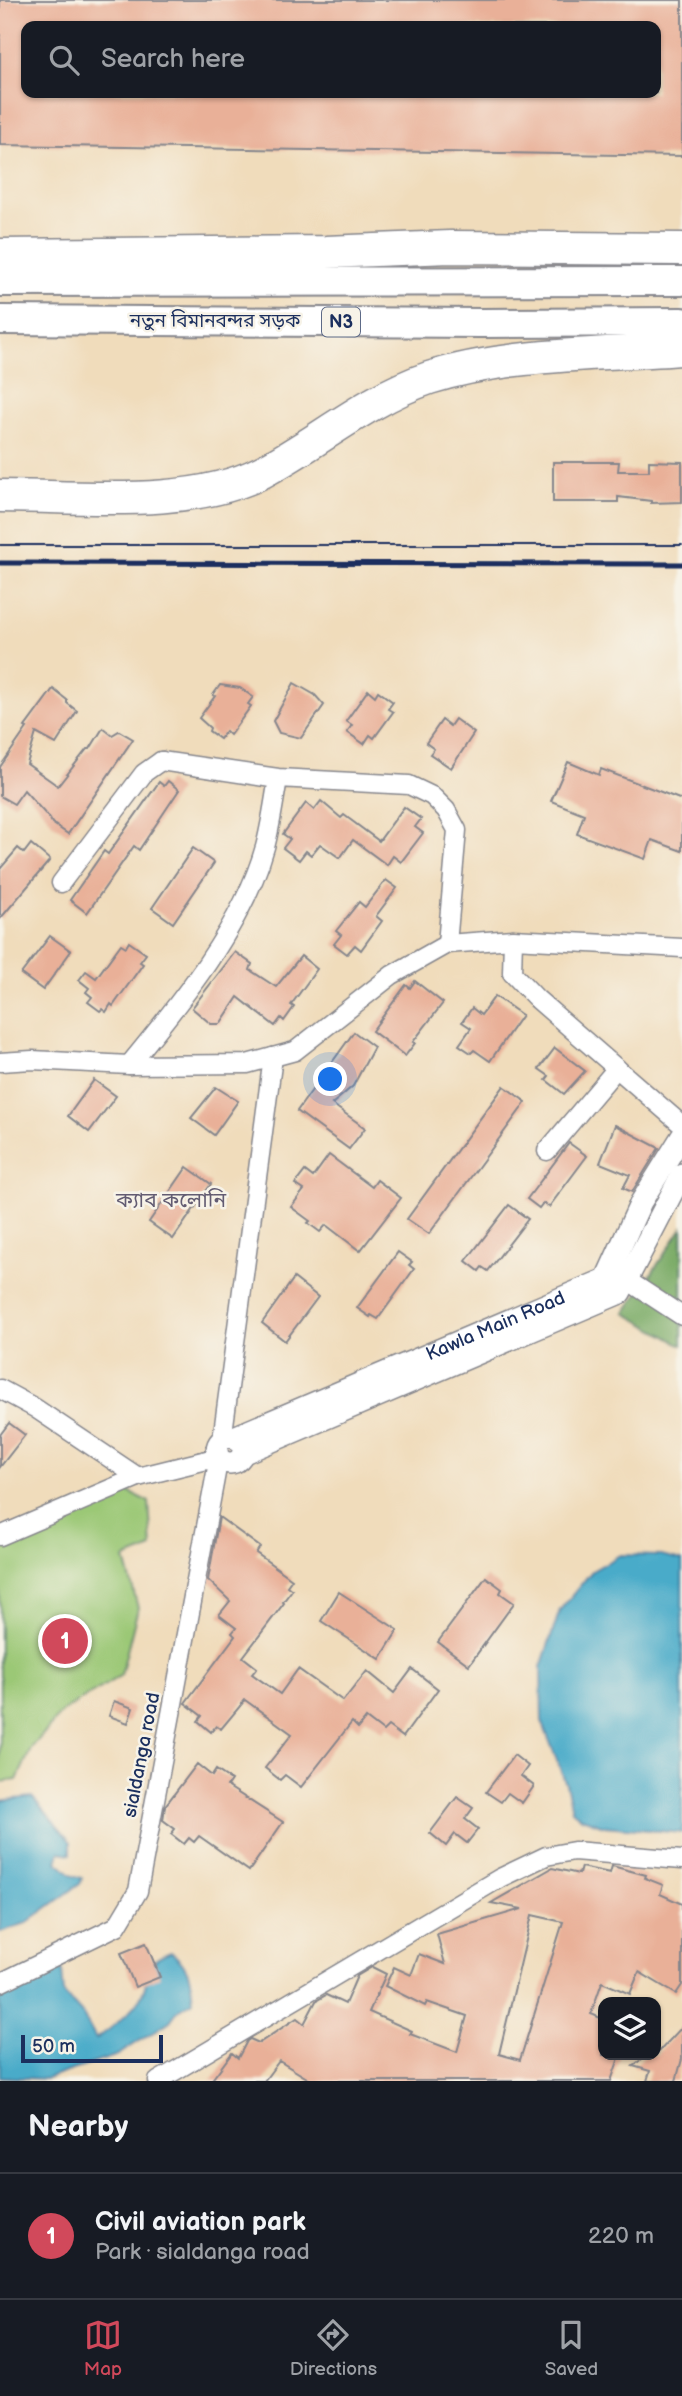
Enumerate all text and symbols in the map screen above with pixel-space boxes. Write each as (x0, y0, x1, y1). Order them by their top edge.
search box (21, 21, 661, 98)
icon: search (45, 41, 83, 79)
text: Search here (101, 44, 245, 75)
road number: N3 (322, 308, 360, 336)
street label: নতুন বিমানবন্দর সড়ক (129, 309, 301, 333)
your location (313, 1062, 347, 1096)
district label: ক্যাব কলোনি (115, 1188, 226, 1213)
street label: Kawla Main Road (422, 1286, 568, 1366)
pin: 1 (42, 1615, 88, 1667)
street label: sialdanga road (119, 1691, 165, 1819)
map controls (598, 1997, 661, 2060)
button: layers (598, 1997, 661, 2060)
scale bar (21, 2032, 163, 2064)
text: 50 m (32, 2035, 75, 2058)
text: Nearby (28, 2109, 128, 2145)
text: Civil aviation park (95, 2207, 306, 2238)
text: 1 (46, 2222, 56, 2250)
text: 220 m (588, 2222, 654, 2250)
text: Park · sialdanga road (95, 2238, 310, 2266)
tab: Map (84, 2316, 122, 2381)
tab: Directions (290, 2316, 377, 2381)
tab: Saved (545, 2316, 598, 2381)

